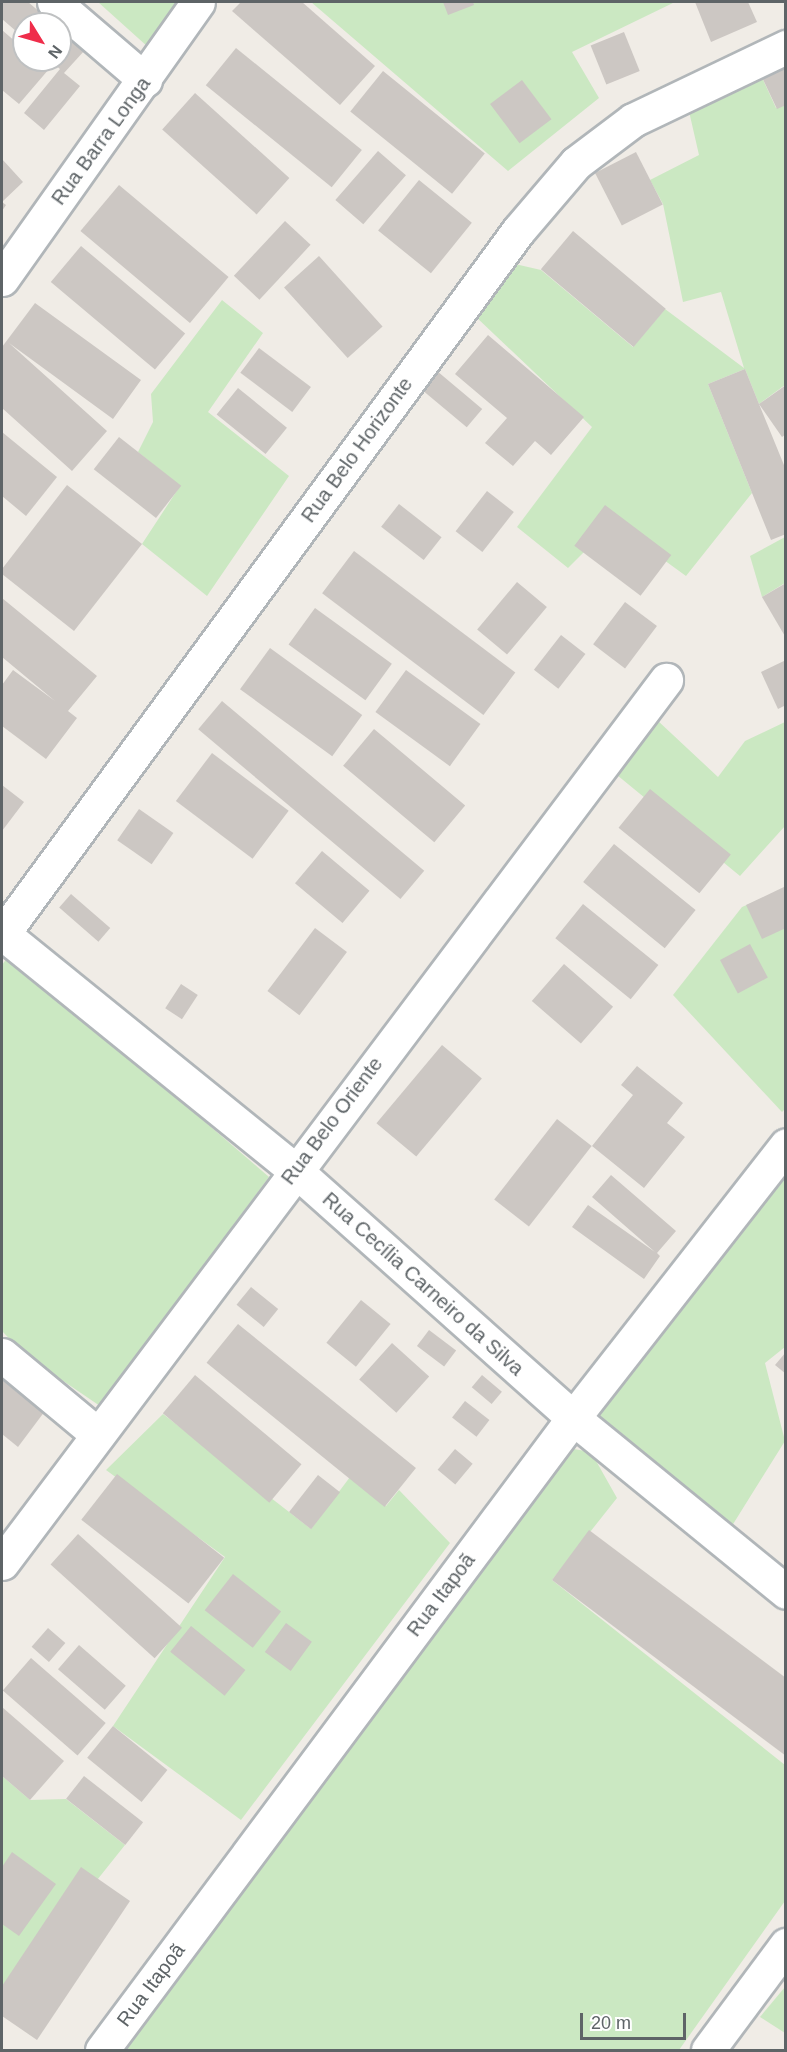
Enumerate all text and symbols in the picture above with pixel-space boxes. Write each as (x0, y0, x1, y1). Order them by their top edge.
north arrow (12, 12, 72, 72)
text: N (45, 42, 65, 62)
street label: Rua Barra Longa (47, 72, 155, 210)
street label: Rua Belo Horizonte (296, 373, 418, 527)
street label: Rua Belo Oriente (276, 1053, 388, 1189)
street label: Rua Cecília Carneiro da Silva (317, 1187, 529, 1381)
street label: Rua Itapoã (402, 1549, 480, 1641)
street label: Rua Itapoã (112, 1939, 190, 2031)
scale bar (583, 2001, 690, 2039)
text: 20 m (591, 2013, 631, 2033)

